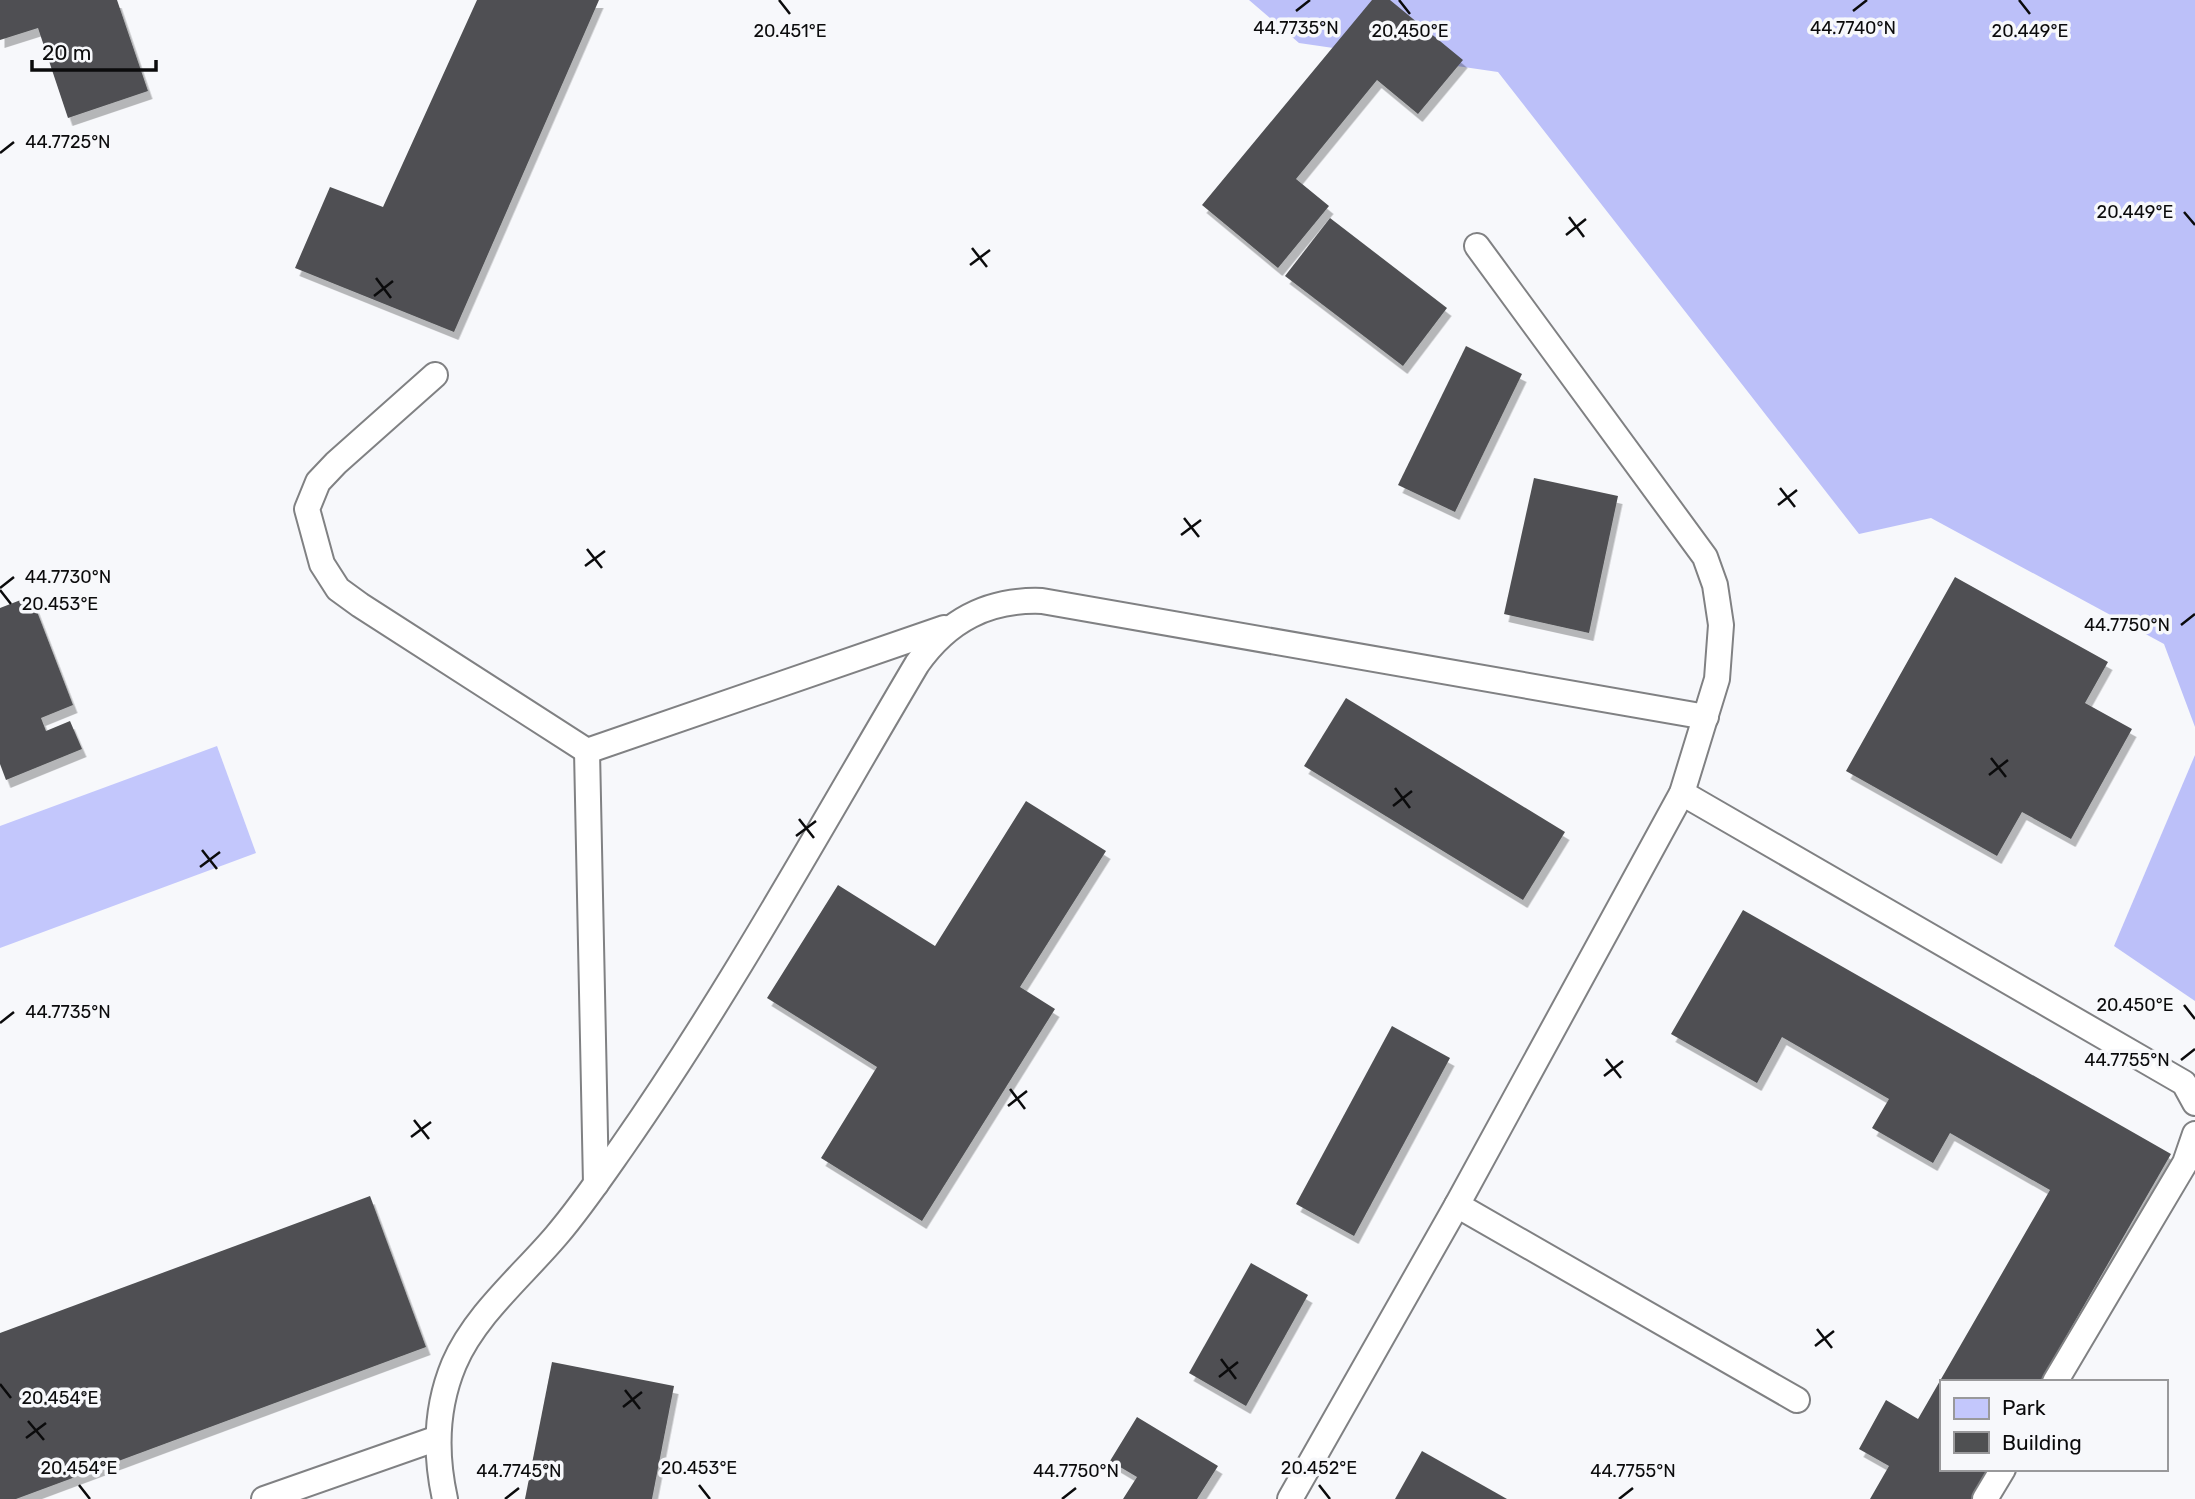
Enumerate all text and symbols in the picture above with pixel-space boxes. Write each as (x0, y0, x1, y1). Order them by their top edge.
text: 44.7735°N (1253, 17, 1339, 39)
text: 44.7740°N (1810, 17, 1896, 39)
text: 20.451°E (753, 20, 827, 42)
text: 20.450°E (1371, 20, 1449, 42)
text: 20.449°E (1992, 20, 2068, 42)
scale bar (32, 28, 156, 72)
text: 20 m (42, 40, 91, 65)
text: 44.7725°N (25, 131, 111, 153)
text: 20.449°E (2097, 201, 2173, 223)
text: 44.7730°N (25, 566, 111, 588)
text: 20.453°E (22, 593, 98, 615)
text: 44.7750°N (2084, 614, 2170, 636)
text: 20.450°E (2096, 994, 2174, 1016)
text: 44.7735°N (25, 1001, 111, 1023)
text: 44.7755°N (2084, 1049, 2170, 1071)
legend (1940, 1380, 2167, 1471)
text: 20.454°E (22, 1387, 98, 1409)
text: Park (2002, 1395, 2046, 1420)
text: Building (2002, 1430, 2082, 1455)
text: 20.454°E (41, 1457, 117, 1479)
text: 20.453°E (661, 1457, 737, 1479)
text: 20.452°E (1281, 1457, 1357, 1479)
text: 44.7745°N (476, 1460, 562, 1482)
text: 44.7750°N (1033, 1460, 1119, 1482)
text: 44.7755°N (1590, 1460, 1676, 1482)

